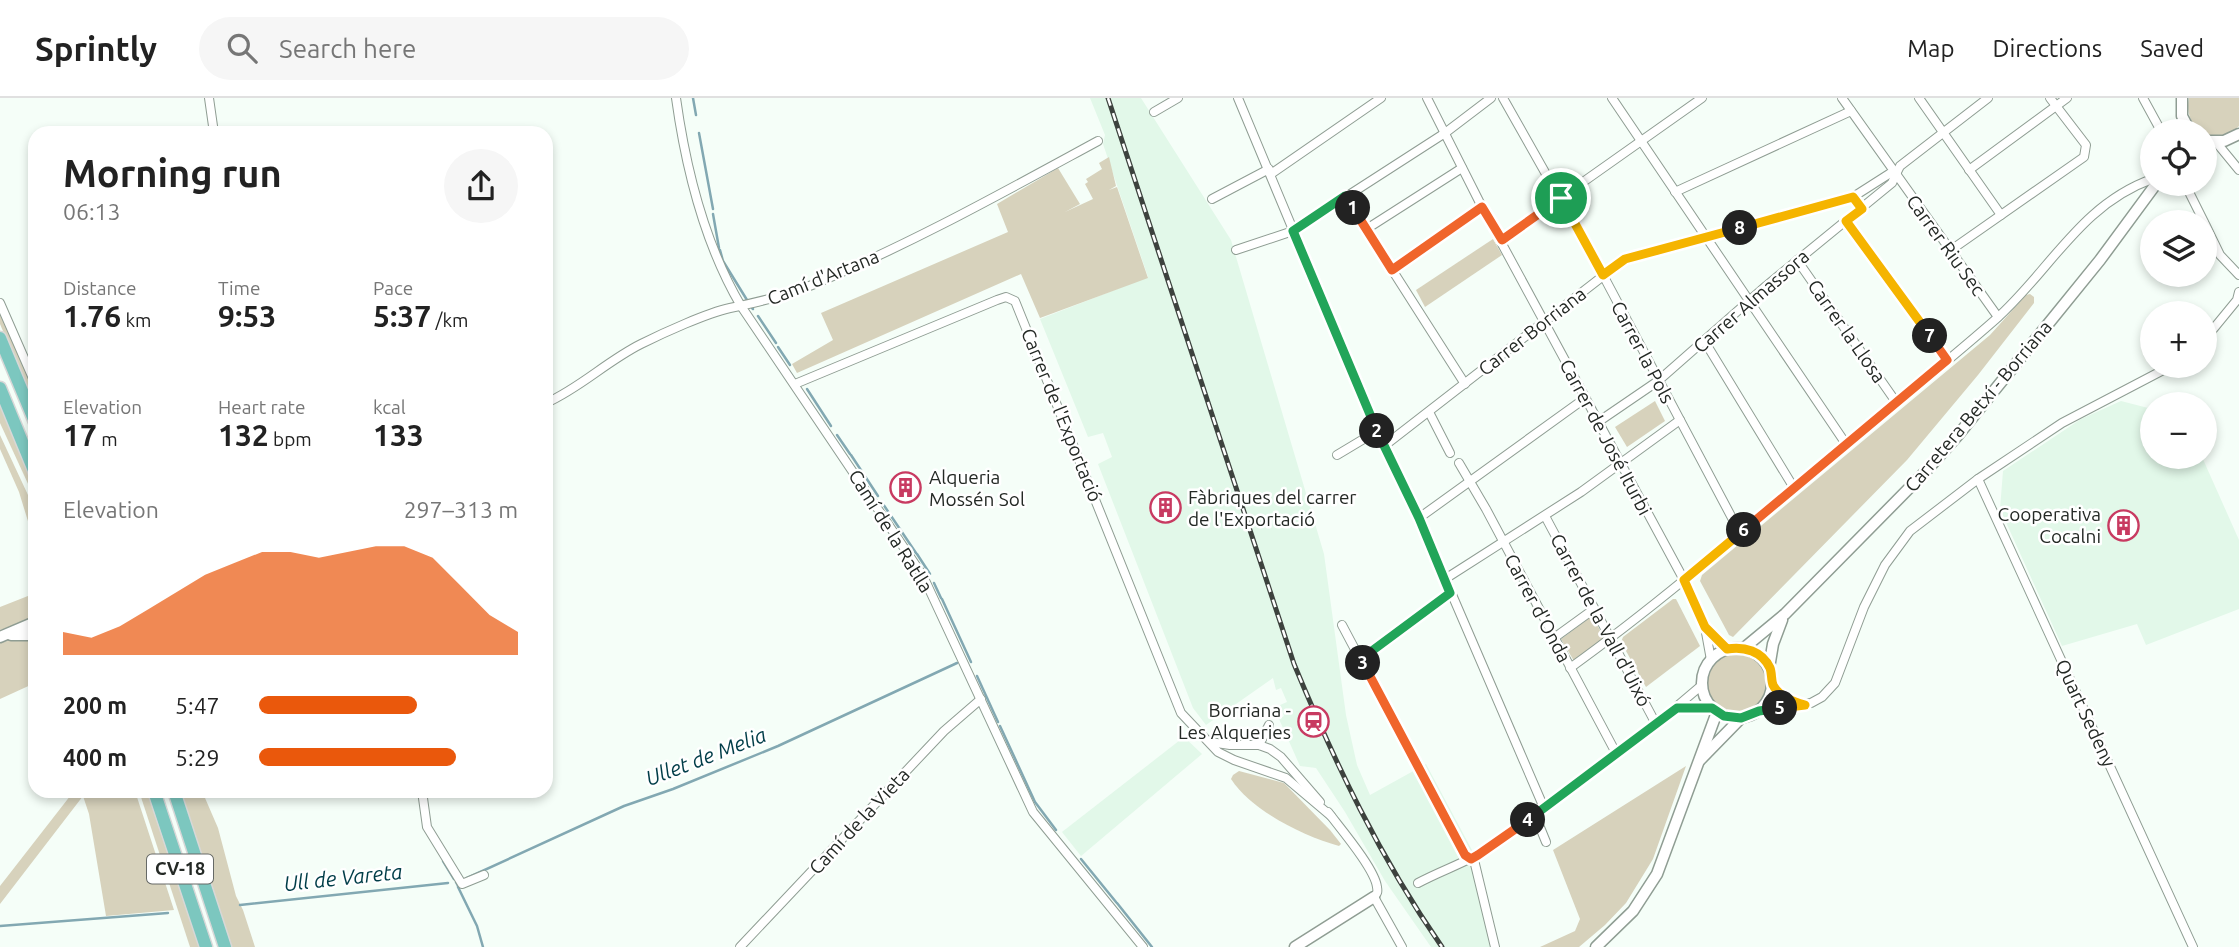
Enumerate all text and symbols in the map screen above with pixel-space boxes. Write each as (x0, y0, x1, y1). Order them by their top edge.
search box (199, 17, 689, 80)
icon: search (223, 29, 261, 67)
text: Sprintly (35, 30, 157, 67)
text: Search here (279, 34, 416, 63)
text: Map (1907, 35, 1954, 62)
text: Directions (1992, 35, 2102, 62)
text: Saved (2140, 35, 2204, 62)
map controls (2140, 119, 2217, 469)
button: locate (2140, 119, 2217, 196)
button: share (444, 149, 518, 223)
text: Morning run (63, 152, 282, 194)
pin (1531, 168, 1591, 228)
icon: arrive (1542, 179, 1580, 217)
pin: 1 (1336, 190, 1370, 226)
street label: Carrer Riu Sec (1902, 190, 1990, 300)
text: 1 (1347, 196, 1358, 218)
text: 06:13 (63, 199, 121, 224)
button: layers (2140, 210, 2217, 287)
pin: 8 (1722, 211, 1758, 246)
text: 8 (1734, 216, 1745, 238)
street label: Camí d'Artana (764, 245, 882, 309)
street label: Carrer Almassora (1689, 245, 1813, 357)
street label: Carrer la Llosa (1803, 275, 1891, 387)
text: Distance (63, 277, 137, 299)
text: Time (218, 277, 260, 299)
text: Pace (373, 277, 413, 299)
street label: Carrer Borriana (1474, 282, 1590, 380)
street label: Carrer la Pols (1607, 297, 1679, 407)
text: 1.76 (63, 299, 121, 333)
text: 9:53 (218, 299, 276, 333)
text: 5:37 (373, 299, 431, 333)
button: + (2140, 301, 2217, 378)
text: km (121, 309, 151, 331)
text: /km (431, 309, 469, 331)
street label: Carretera Betxí - Borriana (1900, 316, 2056, 496)
pin: 7 (1912, 318, 1948, 354)
text: 7 (1924, 324, 1935, 346)
street label: Carrer de l'Exportació (1017, 325, 1107, 505)
street label: Carrer de José Iturbi (1556, 355, 1656, 519)
button: − (2140, 392, 2217, 469)
text: Elevation (63, 396, 142, 418)
text: Heart rate (218, 396, 305, 418)
text: kcal (373, 396, 406, 418)
pin: 2 (1360, 414, 1394, 448)
text: 17 (63, 418, 97, 452)
text: 132 (218, 418, 269, 452)
text: 133 (373, 418, 424, 452)
text: 2 (1371, 419, 1382, 441)
text: m (97, 428, 118, 450)
text: bpm (269, 428, 312, 450)
street label: Camí de la Ratlla (844, 466, 938, 596)
place label: Alqueria Mossén Sol (929, 466, 1025, 510)
building icon: Alqueria Mossén Sol (889, 471, 923, 505)
place label: Fàbriques del carrer de l'Exportació (1188, 486, 1357, 530)
building icon: Fàbriques del carrer de l'Exportació (1148, 491, 1182, 525)
text: Elevation (63, 497, 159, 522)
text: 297–313 m (404, 497, 518, 522)
place label: Cooperativa Cocalni (1998, 503, 2101, 547)
building icon: Cooperativa Cocalni (2107, 508, 2141, 542)
pin: 6 (1726, 512, 1762, 548)
text: 6 (1738, 518, 1749, 540)
street label: Carrer de la Vall d'Uixó (1546, 530, 1656, 710)
street label: Carrer d'Onda (1500, 550, 1576, 666)
pin: 3 (1346, 646, 1380, 680)
text: 3 (1357, 651, 1368, 673)
street label: Quart Sedeny (2051, 656, 2121, 770)
pin: 5 (1762, 690, 1798, 726)
text: 200 m (63, 693, 127, 718)
text: 5:47 (175, 693, 220, 718)
text: 5 (1774, 696, 1785, 718)
place label: Borriana - Les Alqueries (1178, 699, 1291, 743)
station icon: Borriana - Les Alqueries (1297, 704, 1331, 738)
water label: Ullet de Melia (642, 722, 769, 790)
text: 400 m (63, 745, 127, 770)
text: 5:29 (175, 745, 220, 770)
street label: Camí de la Vieta (804, 763, 914, 879)
pin: 4 (1510, 802, 1546, 838)
text: 4 (1522, 808, 1533, 830)
road number: CV-18 (147, 854, 213, 884)
water label: Ull de Vareta (282, 859, 403, 895)

